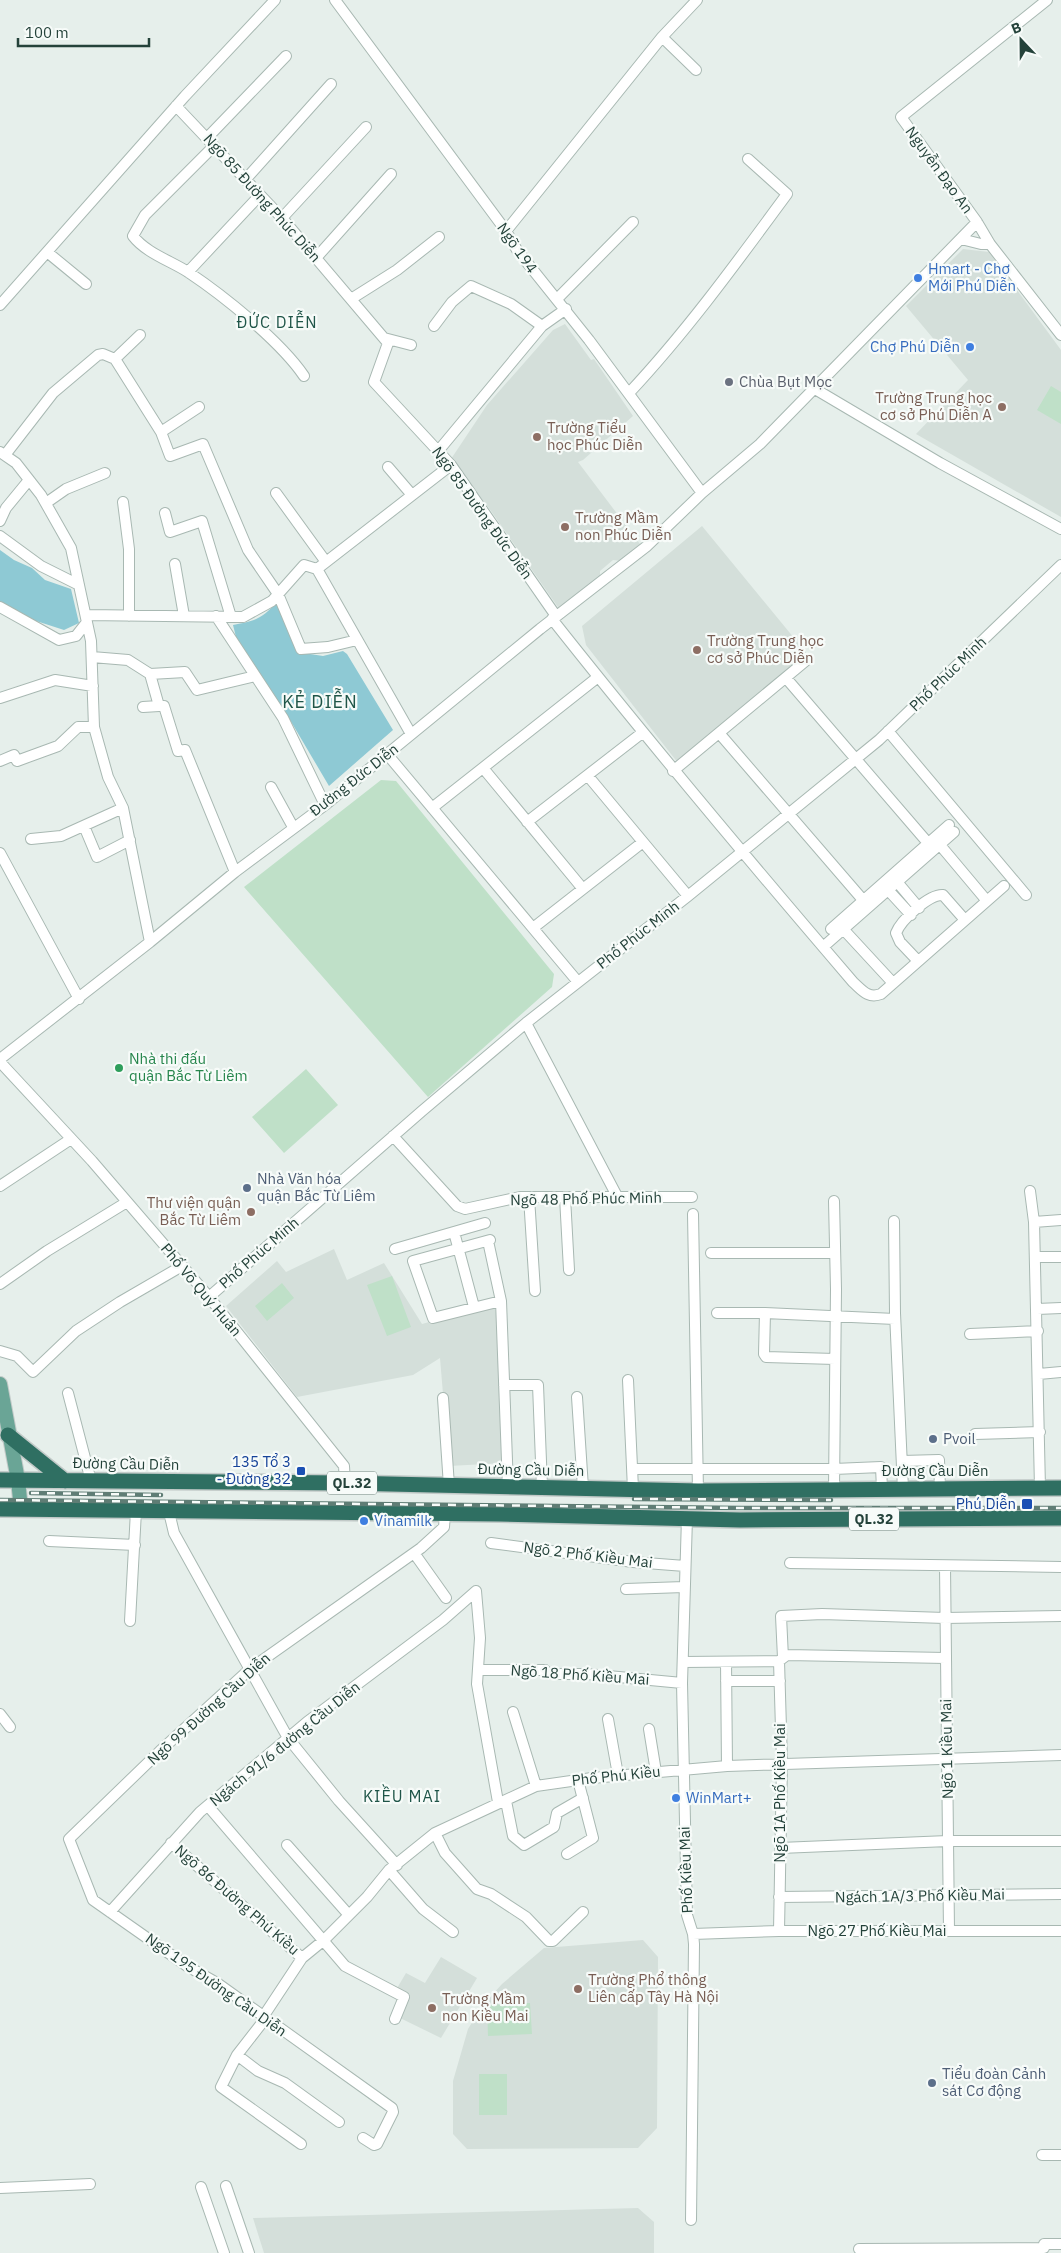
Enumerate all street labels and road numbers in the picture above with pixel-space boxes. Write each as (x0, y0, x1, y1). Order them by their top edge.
street label: Nguyễn Đạo An (901, 123, 977, 217)
street label: Ngõ 85 Đường Phúc Diễn (200, 129, 325, 266)
street label: Ngõ 194 (493, 219, 542, 277)
street label: Ngõ 85 Đường Đức Diễn (428, 443, 537, 583)
street label: Phố Phúc Minh (905, 632, 990, 715)
street label: Đường Đức Diễn (306, 739, 402, 820)
street label: Phố Phúc Minh (593, 896, 683, 973)
street label: Ngõ 48 Phố Phúc Minh (510, 1188, 662, 1209)
street label: Phố Phúc Minh (215, 1213, 303, 1293)
street label: Phố Võ Quý Huân (157, 1239, 246, 1340)
street label: Đường Cầu Diễn (72, 1453, 180, 1474)
street label: Đường Cầu Diễn (477, 1459, 585, 1480)
street label: Đường Cầu Diễn (882, 1461, 988, 1480)
road number: QL.32 (327, 1472, 377, 1495)
road number: QL.32 (849, 1508, 899, 1530)
street label: Ngõ 2 Phố Kiều Mai (522, 1537, 654, 1572)
street label: Ngõ 99 Đường Cầu Diễn (143, 1648, 274, 1769)
street label: Ngõ 18 Phố Kiều Mai (510, 1660, 650, 1689)
street label: Ngách 91/6 đường Cầu Diễn (206, 1677, 364, 1810)
street label: Ngõ 1 Kiều Mai (936, 1699, 957, 1799)
street label: Ngõ 1A Phố Kiều Mai (770, 1723, 789, 1863)
street label: Phố Phú Kiều (571, 1761, 661, 1790)
street label: Phố Kiều Mai (674, 1826, 697, 1914)
street label: Ngõ 86 Đường Phú Kiều (171, 1840, 303, 1959)
street label: Ngách 1A/3 Phố Kiều Mai (835, 1885, 1005, 1906)
street label: Ngõ 27 Phố Kiều Mai (808, 1921, 946, 1940)
street label: Ngõ 195 Đường Cầu Diễn (142, 1929, 290, 2041)

